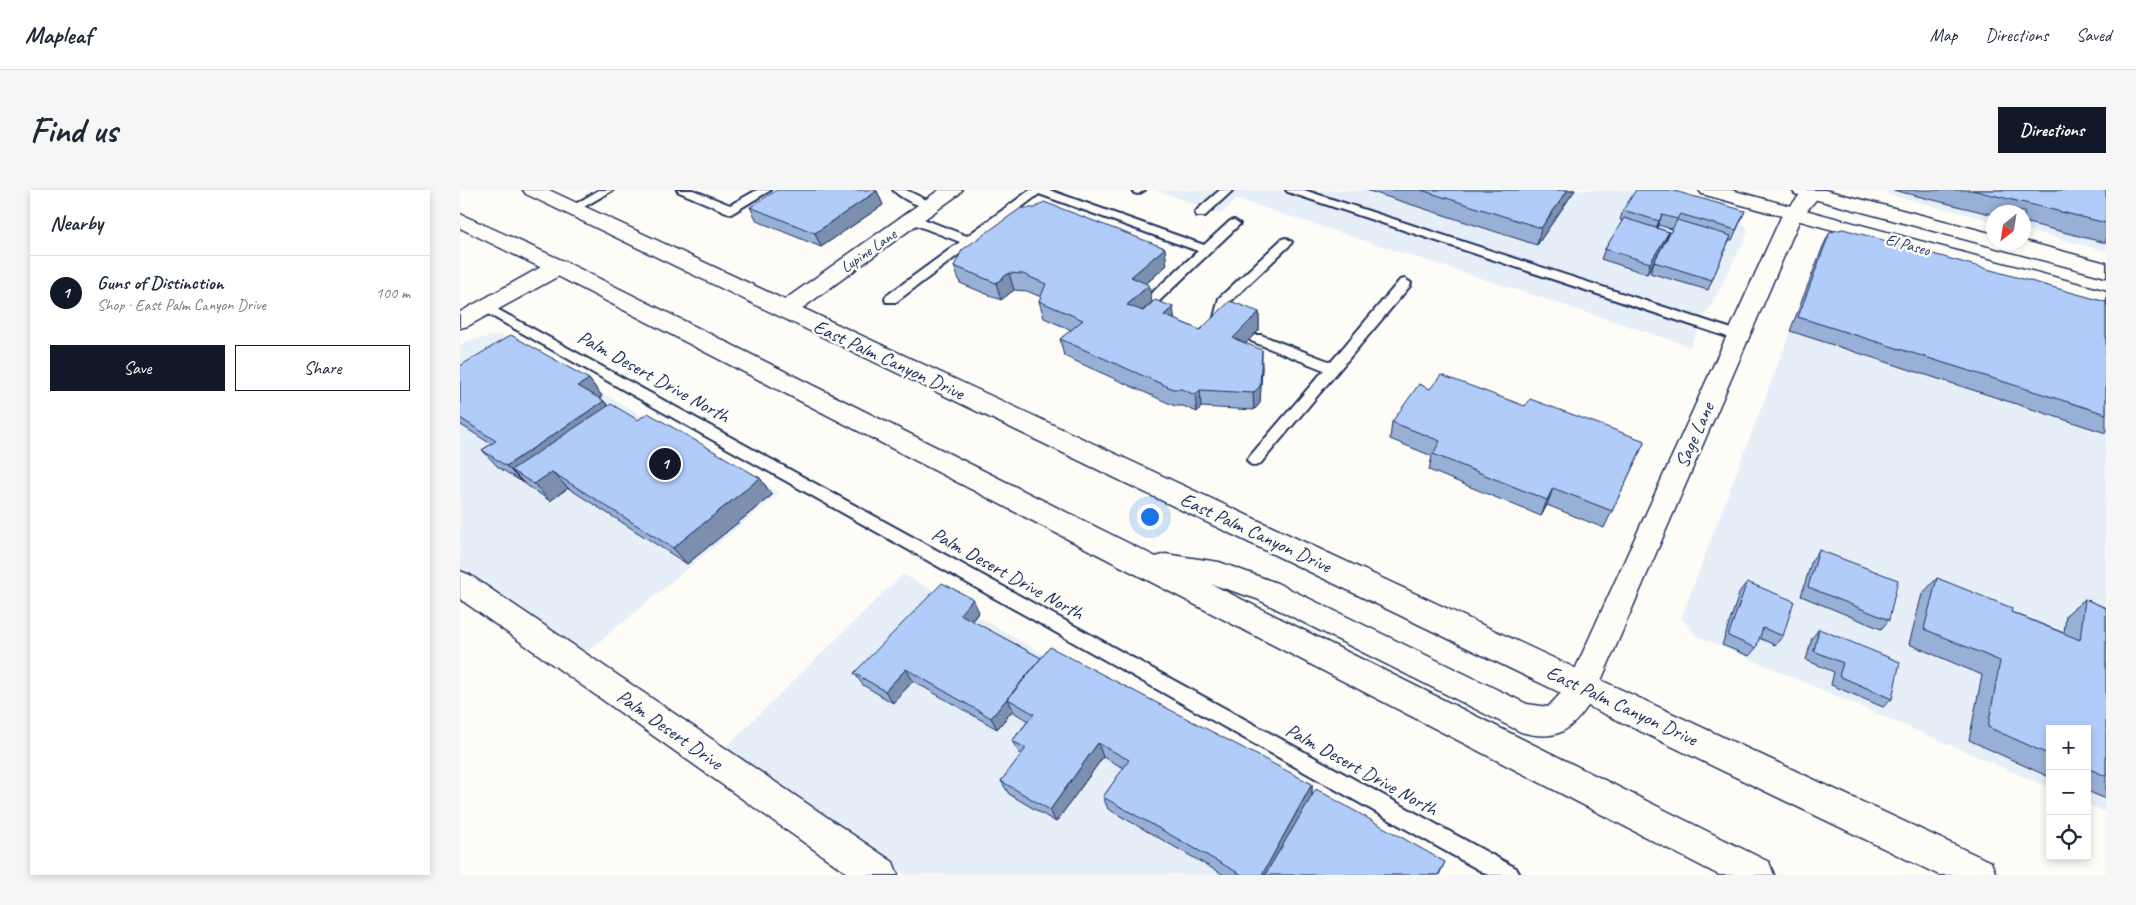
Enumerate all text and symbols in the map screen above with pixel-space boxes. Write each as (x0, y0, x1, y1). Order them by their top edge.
text: Mapleaf (25, 20, 92, 50)
text: Map (1930, 24, 1957, 46)
text: Directions (1985, 24, 2048, 46)
text: Saved (2076, 24, 2111, 46)
button: Directions (1998, 107, 2106, 153)
text: Find us (30, 108, 117, 153)
north arrow (1986, 205, 2031, 250)
text: Nearby (50, 210, 103, 236)
street label: Lupine Lane (837, 223, 902, 277)
street label: El Paseo (1883, 229, 1933, 261)
text: Guns of Distinction (97, 271, 223, 295)
text: 1 (62, 283, 70, 303)
text: 100 m (376, 283, 410, 303)
text: Shop · East Palm Canyon Drive (97, 295, 266, 315)
street label: East Palm Canyon Drive (809, 314, 970, 406)
street label: Palm Desert Drive North (573, 324, 736, 429)
button: Save (50, 345, 225, 391)
button: Share (235, 345, 410, 391)
street label: Sage Lane (1669, 397, 1721, 472)
pin: 1 (649, 445, 681, 483)
street label: East Palm Canyon Drive (1176, 487, 1337, 579)
your location (1137, 504, 1163, 530)
street label: Palm Desert Drive North (927, 521, 1090, 626)
street label: East Palm Canyon Drive (1542, 660, 1703, 752)
street label: Palm Desert Drive (612, 684, 729, 776)
street label: Palm Desert Drive North (1281, 717, 1444, 822)
map controls (2046, 725, 2091, 860)
button: + (2046, 725, 2091, 770)
button: − (2046, 770, 2091, 815)
button: locate (2046, 815, 2091, 860)

